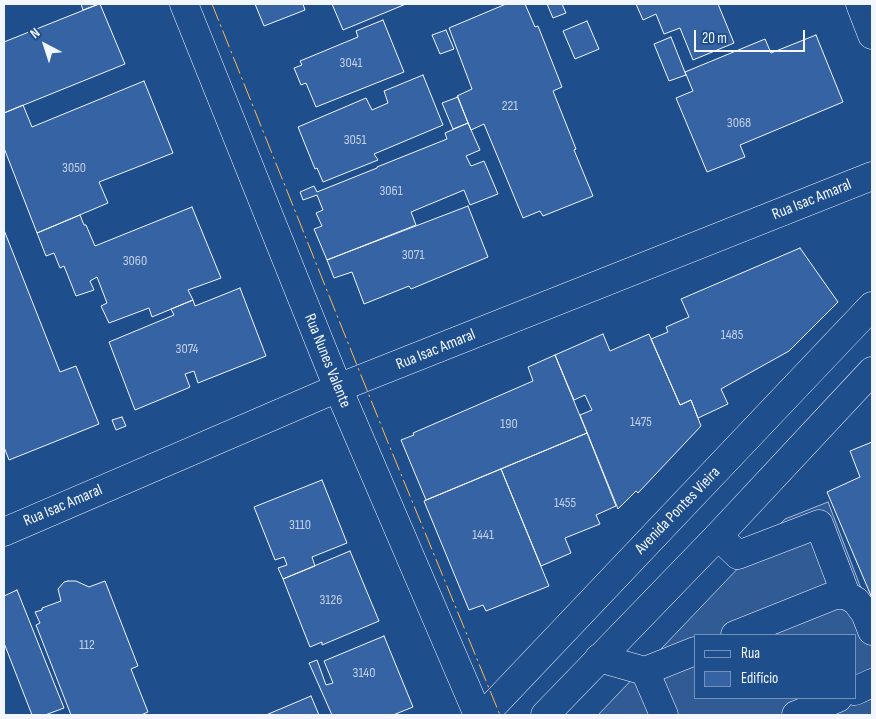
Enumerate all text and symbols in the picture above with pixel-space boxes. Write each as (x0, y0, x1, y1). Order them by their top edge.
north arrow (20, 20, 70, 70)
scale bar (696, 20, 807, 52)
text: N (27, 24, 43, 42)
text: 20 m (702, 29, 727, 48)
house number: 3041 (340, 55, 362, 71)
house number: 221 (502, 98, 518, 114)
house number: 3068 (727, 115, 751, 131)
house number: 3051 (344, 132, 366, 148)
house number: 3050 (62, 160, 86, 176)
street label: Rua Isac Amaral (770, 175, 854, 225)
house number: 3061 (379, 183, 403, 199)
house number: 3071 (402, 247, 424, 263)
house number: 3060 (123, 253, 147, 269)
street label: Rua Nunes Valente (299, 311, 355, 411)
street label: Rua Isac Amaral (394, 325, 478, 375)
house number: 1485 (721, 327, 743, 343)
house number: 3074 (176, 341, 198, 357)
house number: 1475 (630, 414, 652, 430)
house number: 190 (500, 416, 518, 432)
street label: Avenida Pontes Vieira (631, 463, 725, 559)
street label: Rua Isac Amaral (21, 481, 105, 531)
house number: 1455 (554, 495, 576, 511)
house number: 3110 (289, 517, 311, 533)
house number: 1441 (472, 527, 494, 543)
house number: 3126 (320, 592, 342, 608)
legend (694, 634, 856, 699)
house number: 112 (79, 637, 95, 653)
text: Rua (741, 644, 760, 663)
house number: 3140 (353, 665, 375, 681)
text: Edifício (741, 669, 778, 688)

